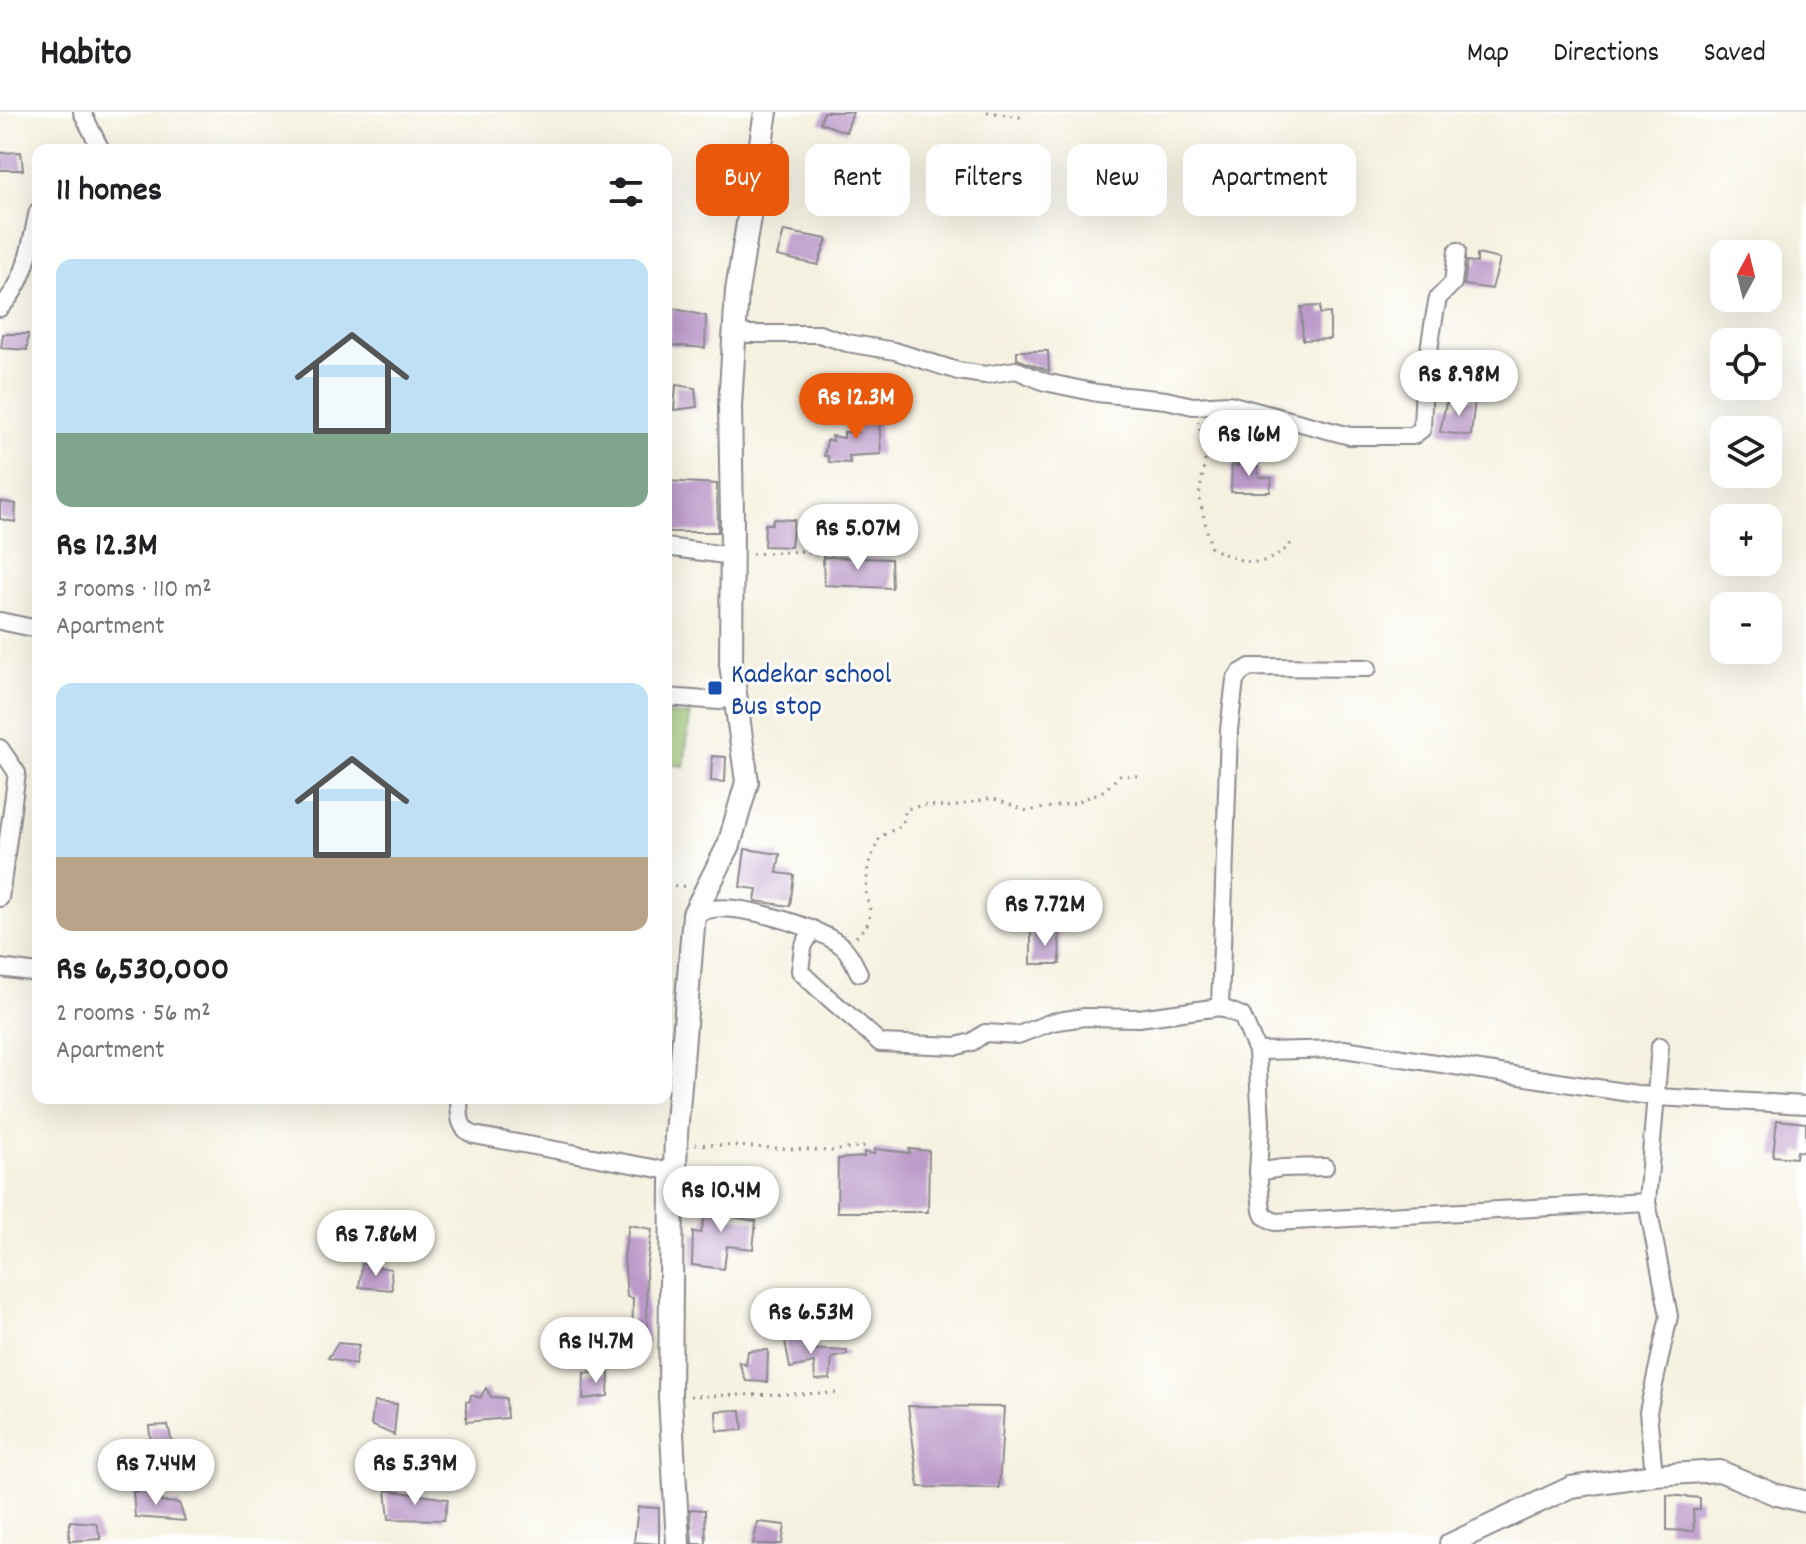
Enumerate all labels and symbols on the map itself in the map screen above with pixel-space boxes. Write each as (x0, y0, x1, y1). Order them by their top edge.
north arrow (1710, 240, 1782, 312)
pin: Rs 8.98M (1376, 350, 1542, 418)
pin: Rs 12.3M (773, 373, 939, 441)
pin: Rs 16M (1184, 410, 1314, 478)
pin: Rs 5.07M (775, 504, 941, 572)
place label: Kadekar school Bus stop (731, 657, 892, 729)
marker: Kadekar school Bus stop (706, 679, 724, 697)
pin: Rs 7.72M (962, 880, 1128, 948)
pin: Rs 10.4M (638, 1166, 804, 1234)
pin: Rs 7.86M (293, 1210, 459, 1278)
pin: Rs 6.53M (728, 1288, 894, 1356)
pin: Rs 14.7M (513, 1317, 679, 1385)
pin: Rs 7.44M (73, 1439, 239, 1507)
pin: Rs 5.39M (332, 1439, 498, 1507)

